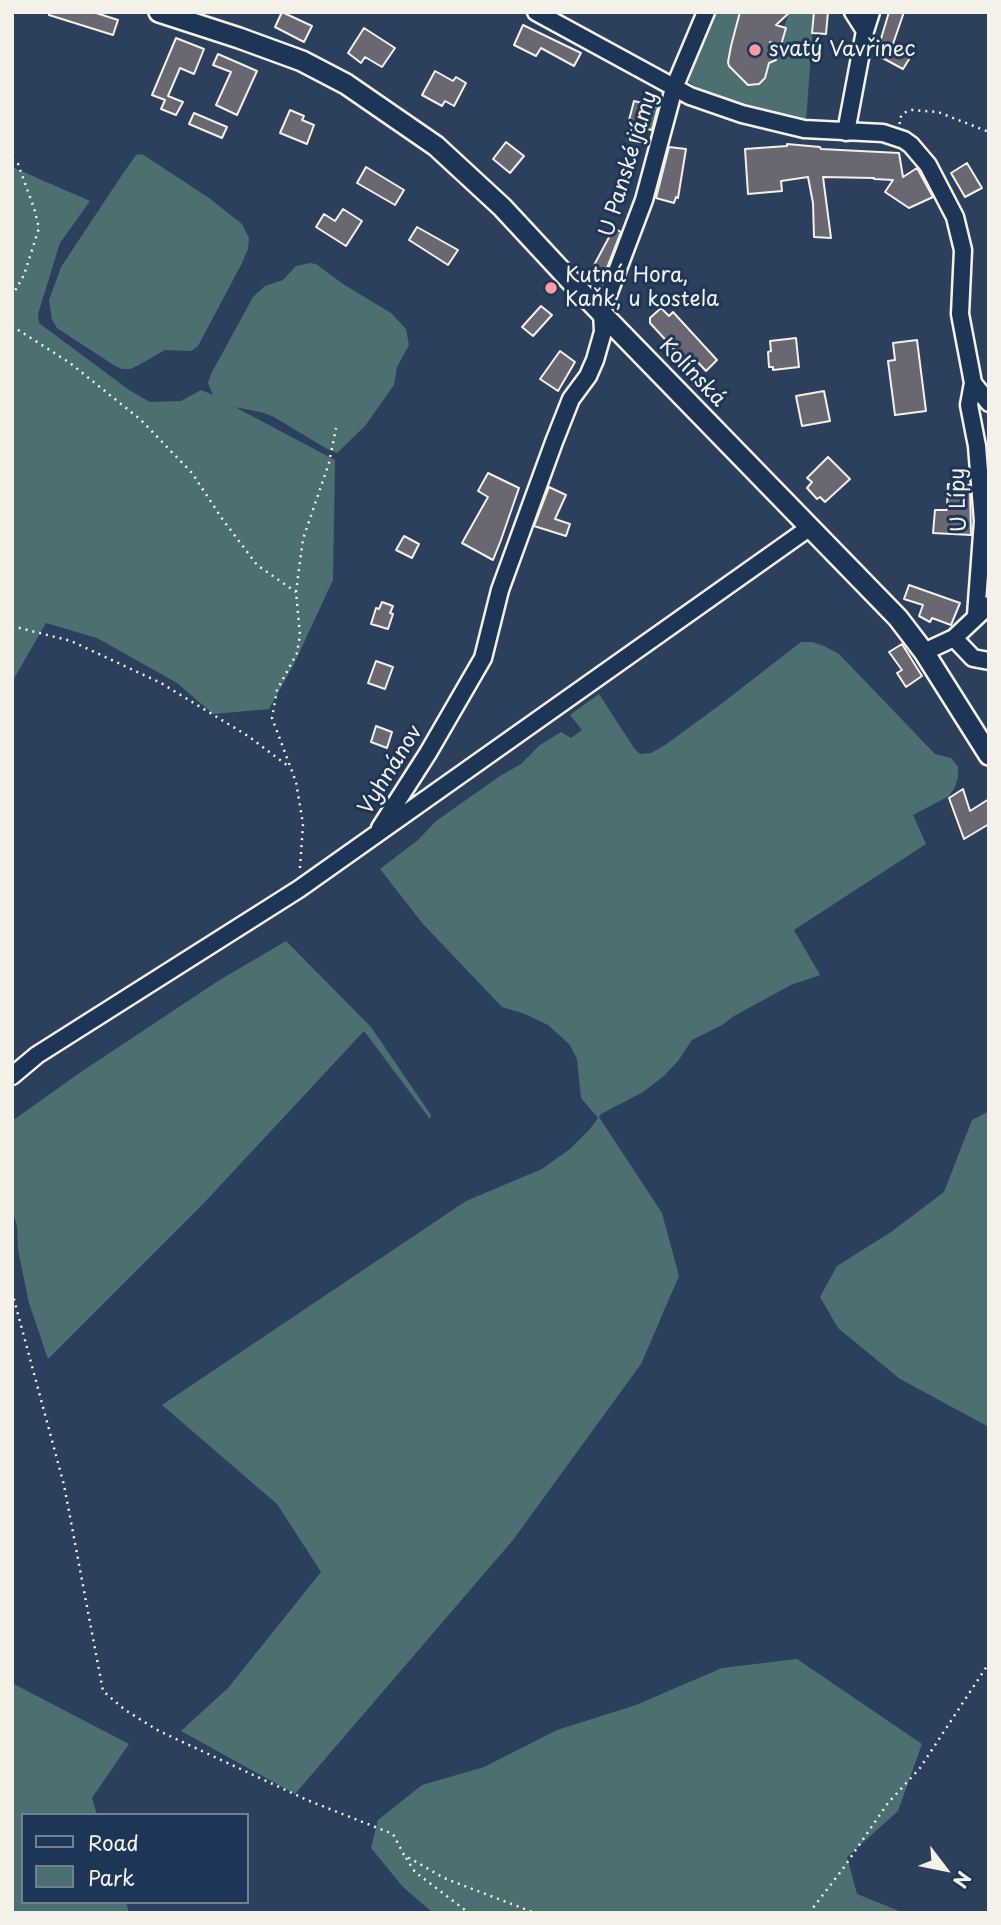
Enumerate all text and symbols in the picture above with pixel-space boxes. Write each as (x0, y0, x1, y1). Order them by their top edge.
place label: svatý Vavřinec (769, 37, 915, 63)
marker: svatý Vavřinec (747, 42, 763, 58)
street label: U Panské jámy (595, 88, 663, 240)
place label: Kutná Hora, Kaňk, u kostela (565, 263, 719, 313)
marker: Kutná Hora, Kaňk, u kostela (543, 280, 559, 296)
street label: Kolínská (653, 334, 731, 412)
street label: U Lípy (945, 467, 973, 533)
street label: Vyhnánov (354, 721, 428, 819)
legend (21, 1813, 248, 1904)
text: Road (88, 1826, 139, 1858)
north arrow (910, 1834, 980, 1904)
text: Park (88, 1861, 135, 1893)
text: N (947, 1866, 979, 1894)

